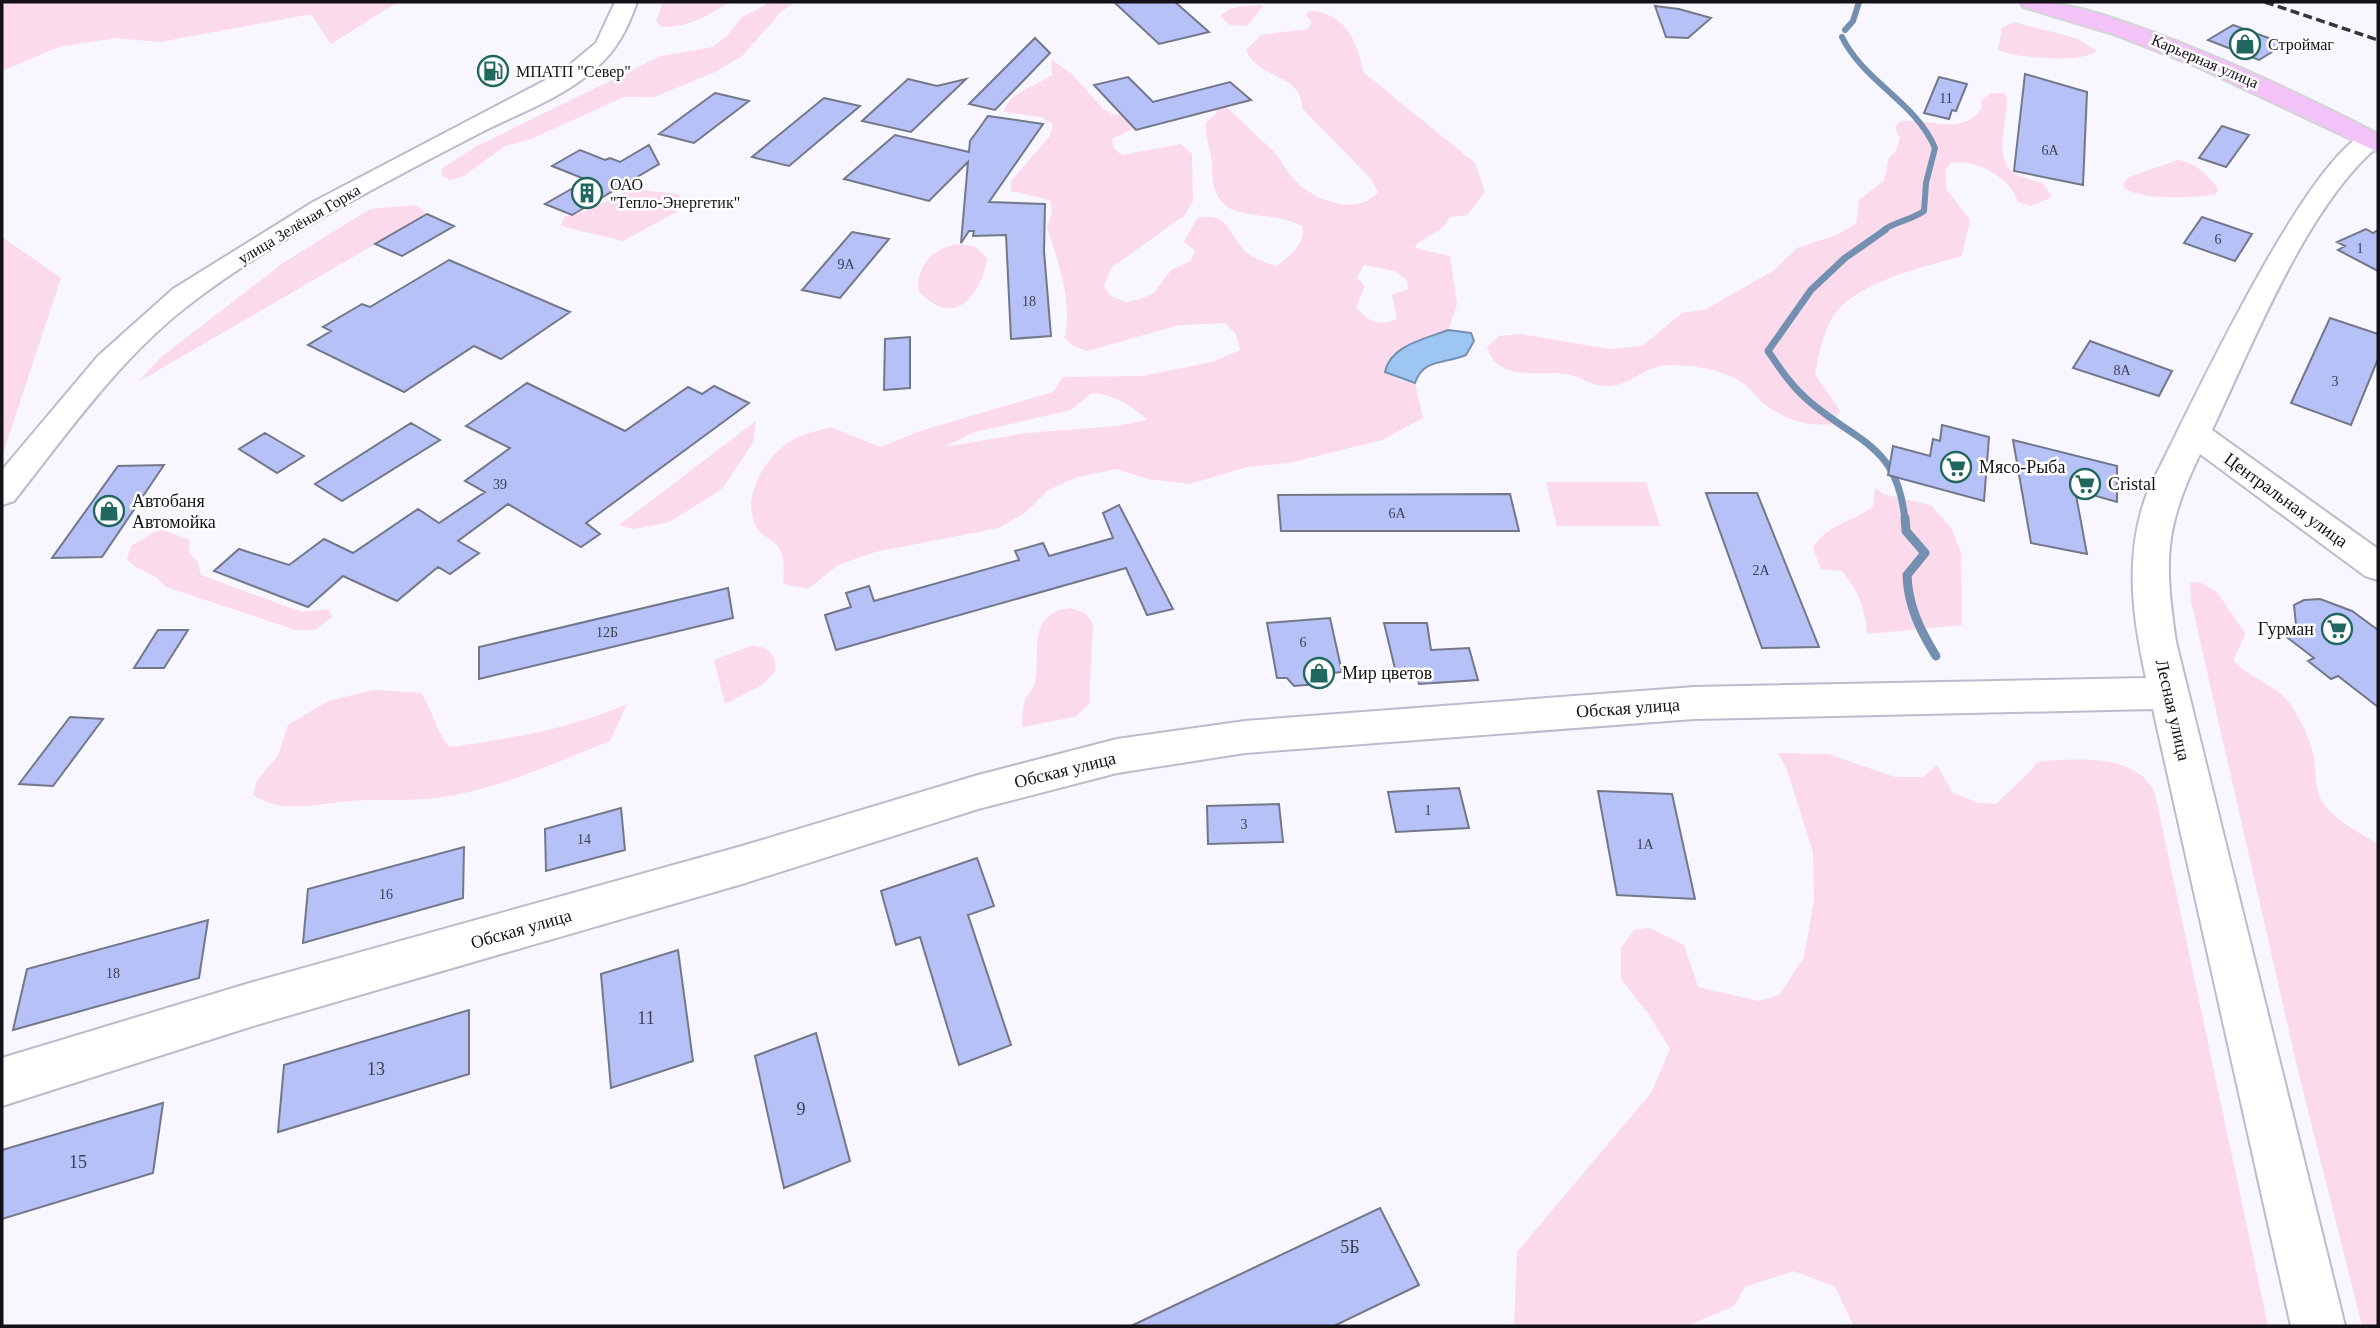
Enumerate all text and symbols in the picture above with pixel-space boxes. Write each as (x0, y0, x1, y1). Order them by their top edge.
shop icon: Строймаг (2228, 27, 2262, 61)
street label: Карьерная улица (2149, 31, 2261, 92)
place label: Строймаг (2268, 36, 2334, 54)
fuel station icon: МПАТП "Север" (476, 54, 510, 88)
place label: МПАТП "Север" (516, 63, 631, 81)
house number: 11 (1939, 91, 1953, 106)
house number: 6А (2041, 143, 2059, 158)
building icon: ОАО "Тепло-Энергетик" (570, 176, 604, 210)
place label: ОАО "Тепло-Энергетик" (610, 176, 740, 212)
street label: улица Зелёная Горка (235, 181, 364, 268)
house number: 6 (2215, 232, 2222, 247)
house number: 1 (2357, 241, 2364, 256)
house number: 9А (837, 257, 855, 272)
house number: 18 (1022, 294, 1036, 309)
house number: 8А (2113, 363, 2131, 378)
house number: 3 (2332, 374, 2339, 389)
street label: Центральная улица (2220, 448, 2352, 552)
supermarket icon: Мясо-Рыба (1939, 450, 1973, 484)
place label: Мясо-Рыба (1979, 457, 2066, 477)
supermarket icon: Cristal (2068, 467, 2102, 501)
place label: Cristal (2108, 474, 2156, 494)
house number: 39 (493, 477, 507, 492)
place label: Автобаня Автомойка (132, 491, 216, 532)
shop icon: Автобаня Автомойка (92, 494, 126, 528)
house number: 6А (1388, 506, 1406, 521)
house number: 2А (1752, 563, 1770, 578)
supermarket icon: Гурман (2320, 612, 2354, 646)
place label: Гурман (2258, 619, 2314, 639)
house number: 12Б (596, 625, 618, 640)
house number: 6 (1300, 635, 1307, 650)
shop icon: Мир цветов (1302, 656, 1336, 690)
street label: Лесная улица (2152, 657, 2194, 763)
place label: Мир цветов (1342, 663, 1432, 683)
street label: Обская улица (1576, 694, 1680, 722)
street label: Обская улица (1012, 748, 1118, 792)
house number: 1 (1425, 803, 1432, 818)
house number: 3 (1241, 817, 1248, 832)
house number: 14 (577, 832, 591, 847)
house number: 1А (1636, 837, 1654, 852)
house number: 16 (379, 887, 393, 902)
street label: Обская улица (468, 905, 574, 953)
house number: 18 (106, 966, 120, 981)
house number: 11 (637, 1008, 655, 1028)
house number: 13 (367, 1059, 385, 1079)
house number: 9 (797, 1099, 806, 1119)
house number: 15 (69, 1152, 87, 1172)
house number: 5Б (1340, 1237, 1360, 1257)

